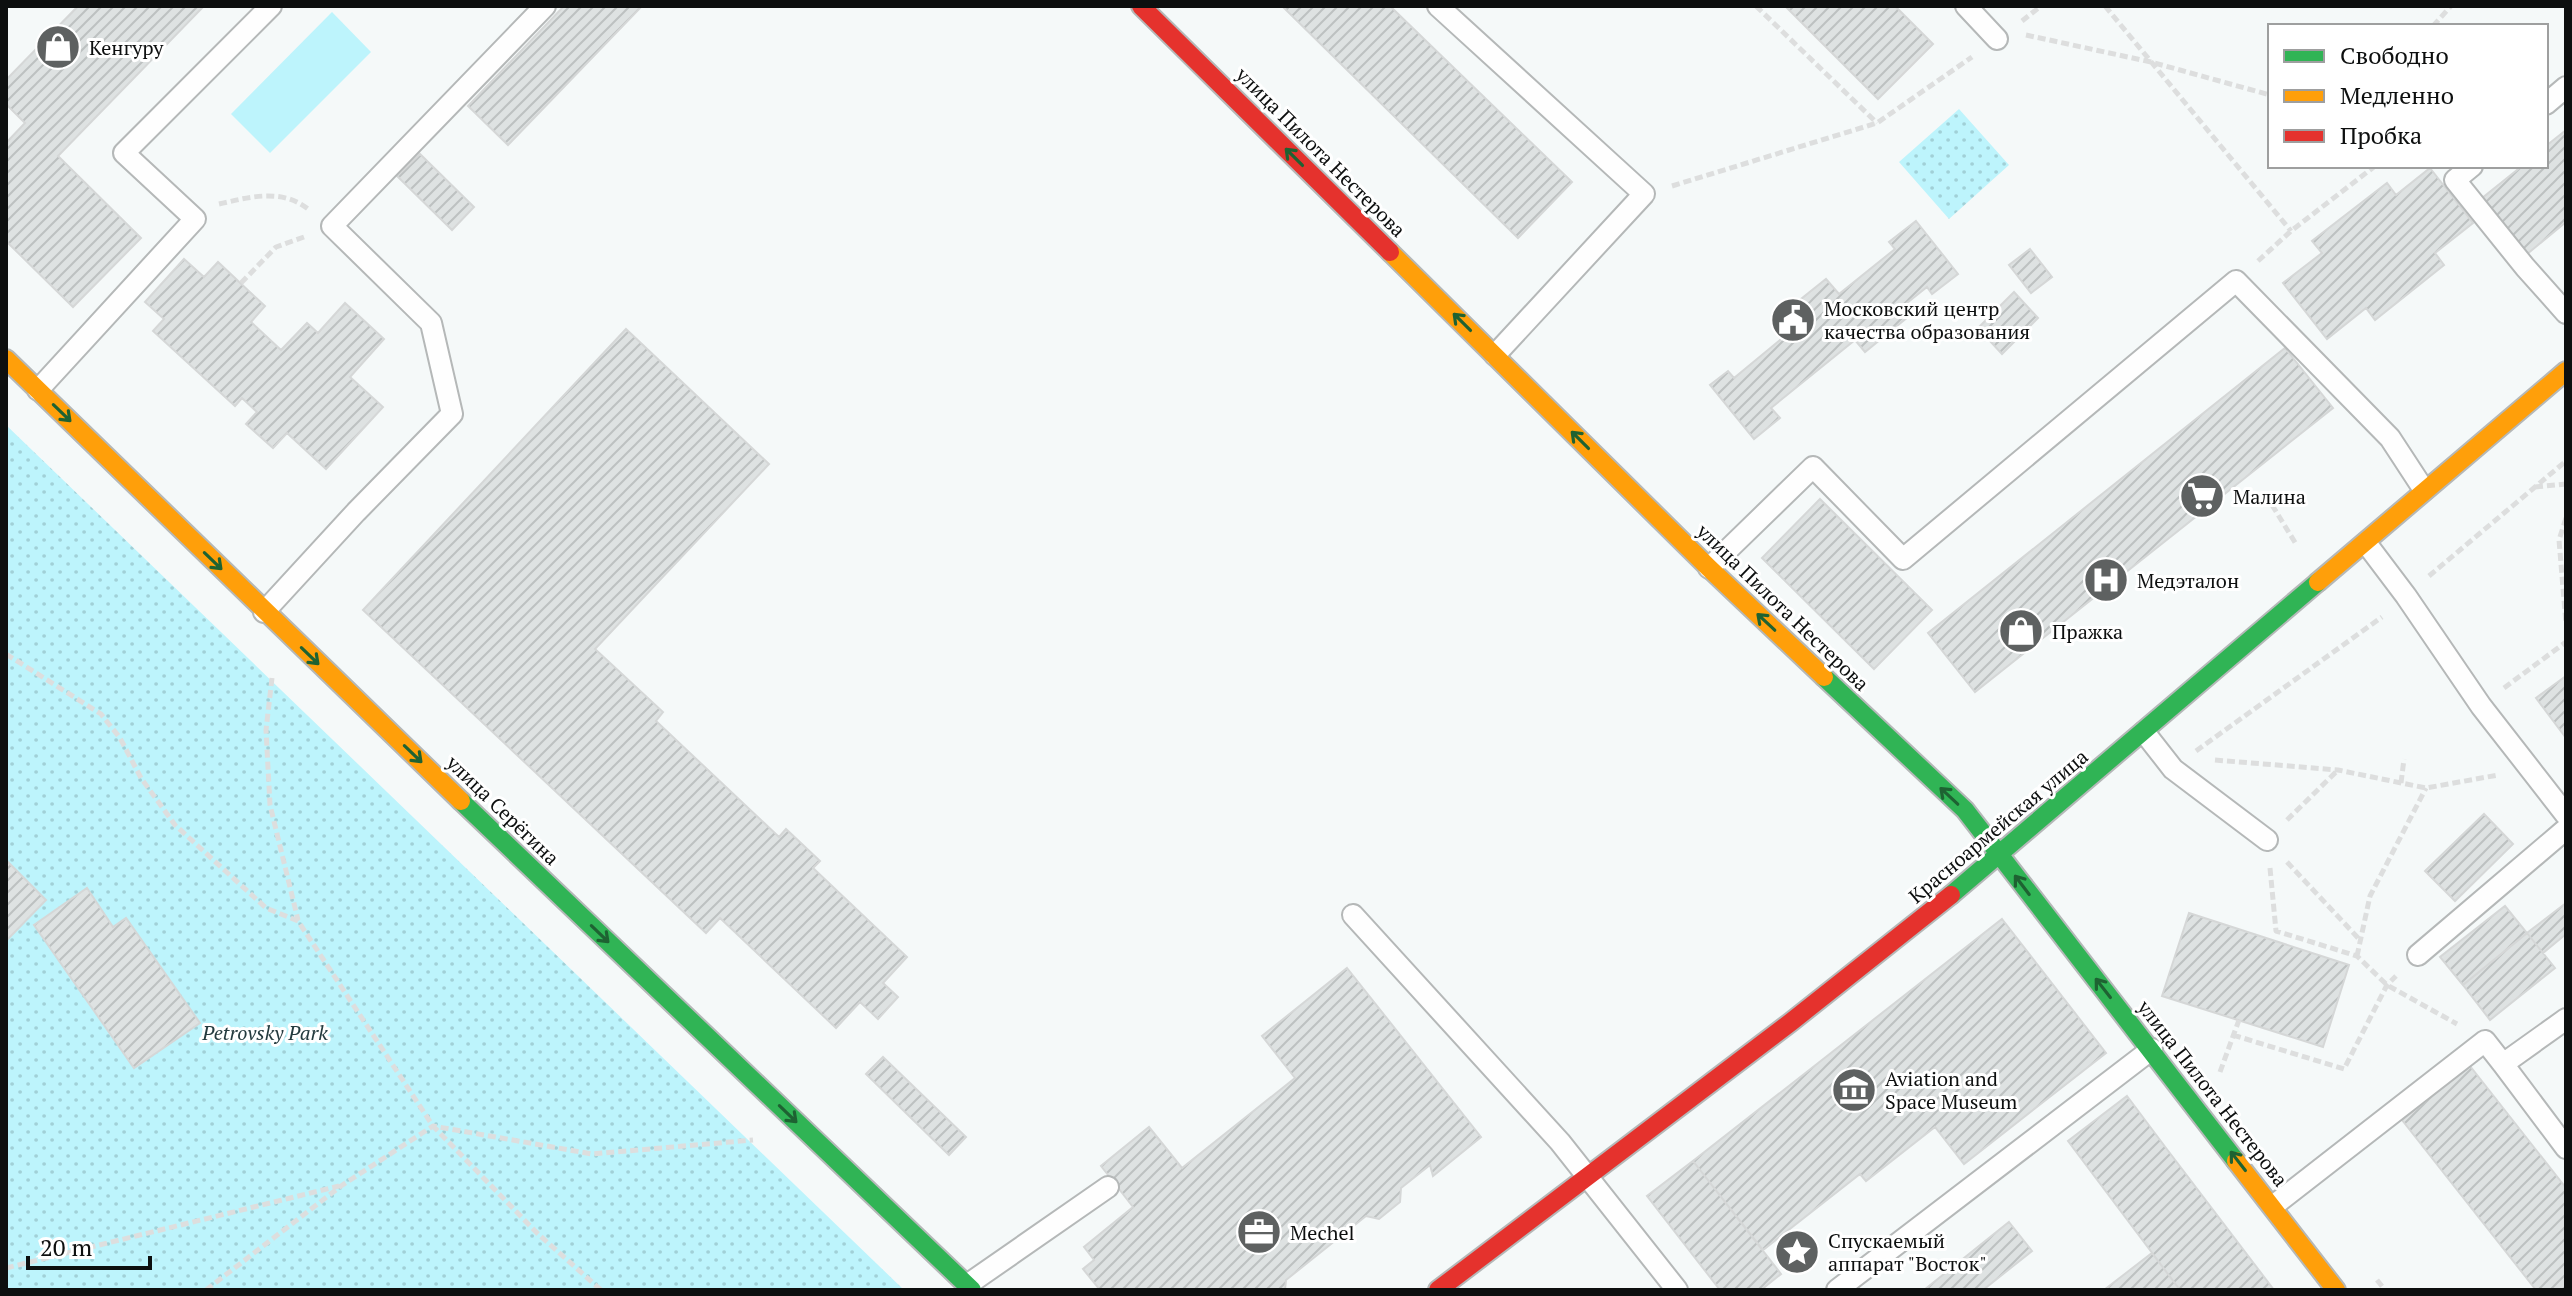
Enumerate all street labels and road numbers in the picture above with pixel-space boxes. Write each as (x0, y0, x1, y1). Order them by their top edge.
street label: улица Пилота Нестерова (1230, 61, 1412, 243)
street label: улица Пилота Нестерова (1690, 517, 1875, 696)
street label: Красноармейская улица (1903, 743, 2093, 909)
street label: улица Серёгина (440, 749, 565, 871)
street label: улица Пилота Нестерова (2131, 993, 2294, 1192)

